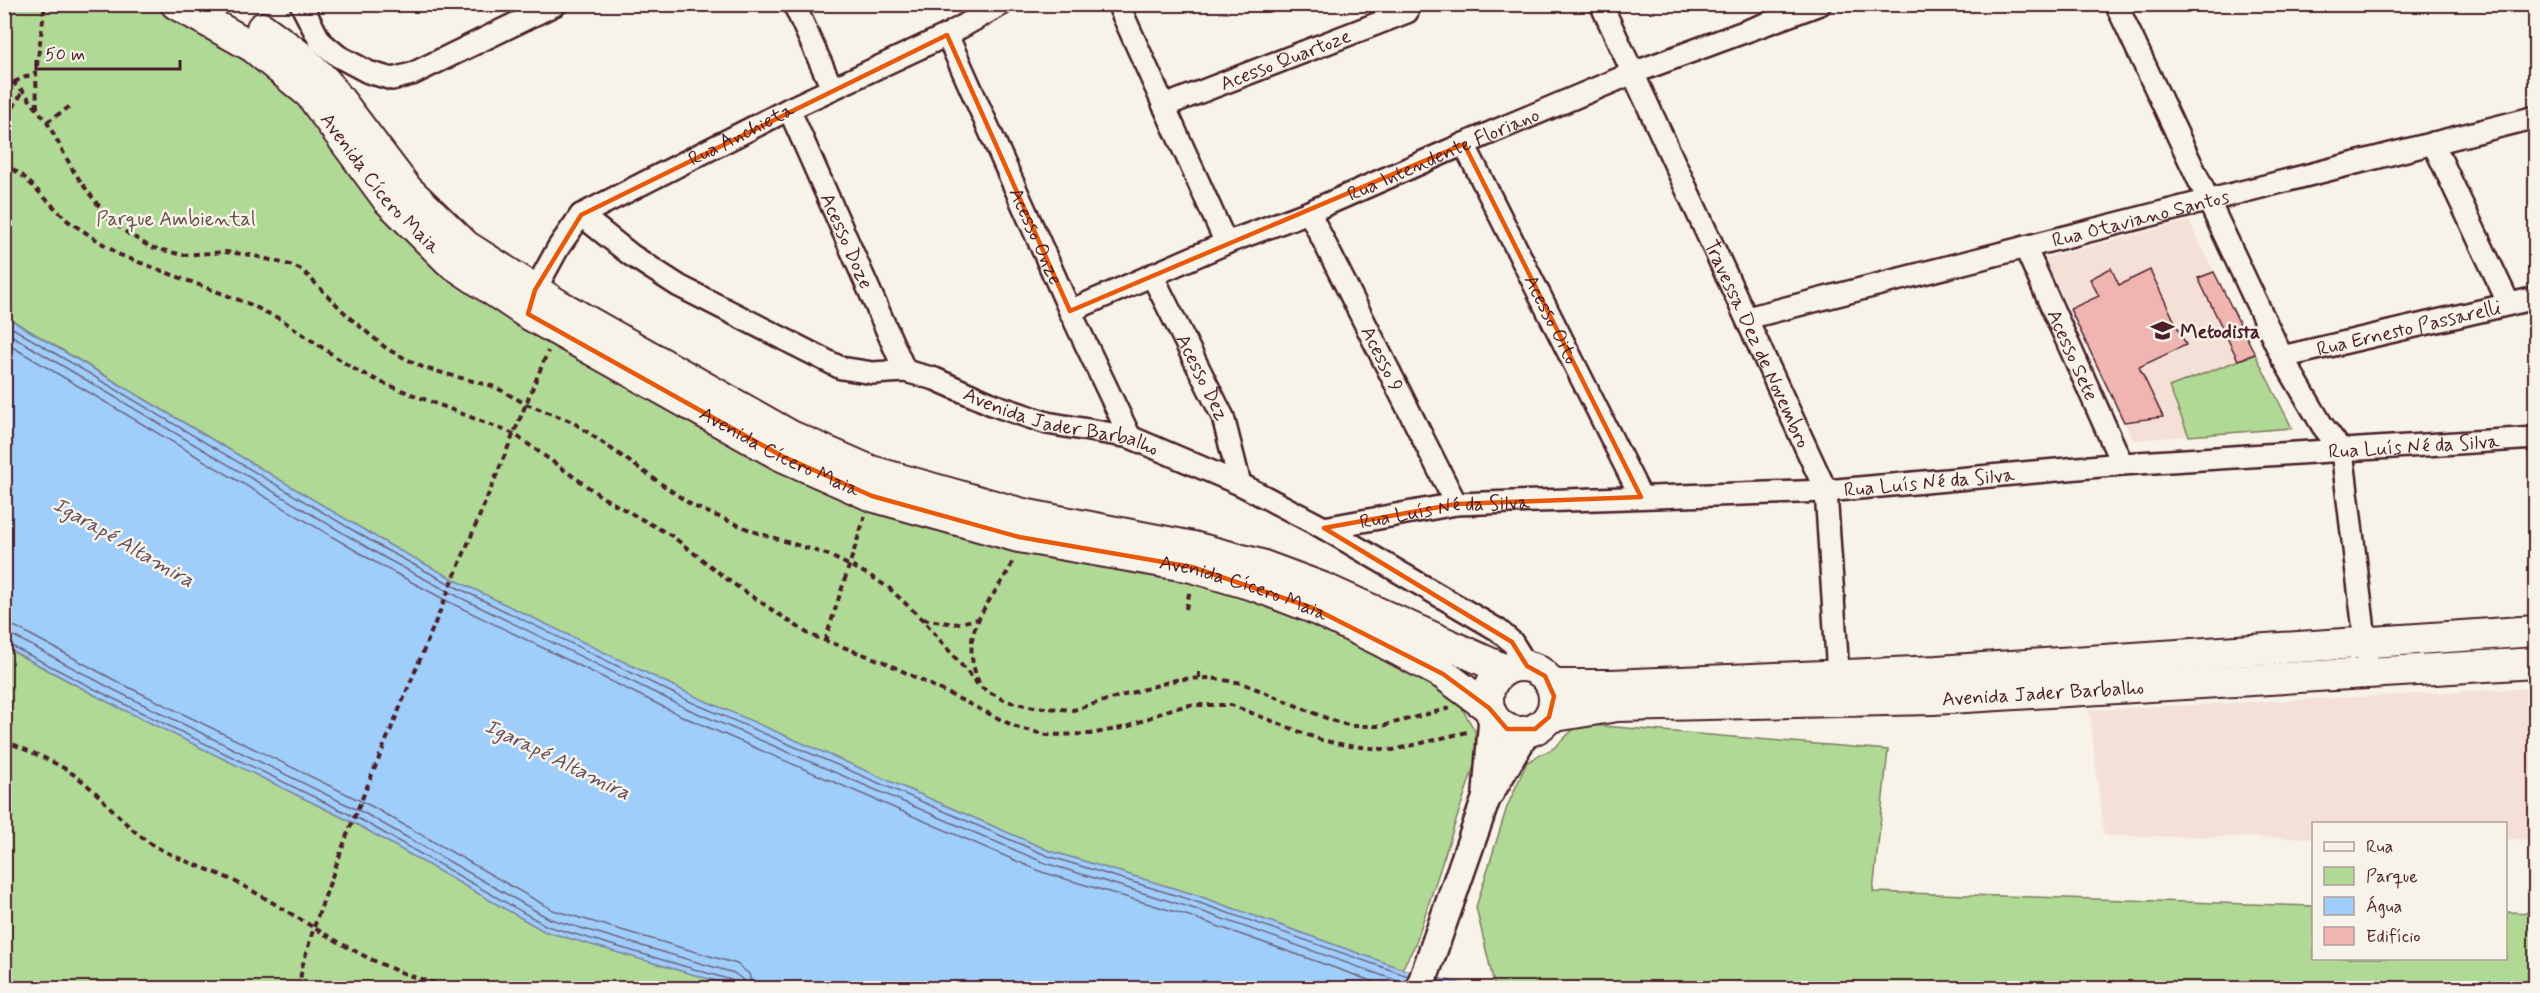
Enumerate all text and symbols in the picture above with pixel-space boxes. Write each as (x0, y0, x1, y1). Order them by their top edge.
street label: Acesso Quartoze (1217, 23, 1355, 98)
scale bar (36, 33, 180, 71)
text: 50 m (45, 43, 85, 67)
street label: Rua Anchieta (684, 96, 800, 173)
street label: Rua Intendente Floriano (1343, 102, 1544, 209)
street label: Avenida Cícero Maia (313, 108, 447, 261)
street label: Acesso Onze (1002, 184, 1069, 289)
street label: Rua Otaviano Santos (2049, 184, 2232, 255)
street label: Acesso Doze (813, 189, 879, 294)
park label: Parque Ambiental (96, 206, 256, 233)
street label: Travessa Dez de Novembro (1697, 236, 1816, 453)
street label: Acesso Oito (1517, 271, 1584, 369)
street label: Rua Ernesto Passarelli (2314, 295, 2504, 364)
street label: Acesso Sete (2040, 305, 2104, 405)
school or university icon: Metodista (2149, 318, 2175, 344)
place label: Metodista (2180, 319, 2260, 346)
street label: Acesso 9 (1354, 322, 1409, 397)
street label: Acesso Dez (1169, 330, 1235, 426)
street label: Avenida Jader Barbalho (959, 381, 1163, 463)
street label: Avenida Cícero Maia (694, 401, 865, 504)
street label: Rua Luís Né da Silva (2328, 428, 2501, 466)
street label: Rua Luís Né da Silva (1843, 462, 2017, 504)
street label: Rua Luís Né da Silva (1358, 489, 1531, 536)
water label: Igarapé Altamira (48, 491, 199, 595)
street label: Avenida Cícero Maia (1157, 550, 1333, 629)
street label: Avenida Jader Barbalho (1941, 674, 2145, 713)
water label: Igarapé Altamira (480, 713, 635, 807)
legend (2312, 822, 2507, 960)
text: Rua (2366, 835, 2393, 859)
text: Parque (2366, 865, 2418, 889)
text: Água (2366, 895, 2402, 919)
text: Edifício (2366, 925, 2421, 949)

